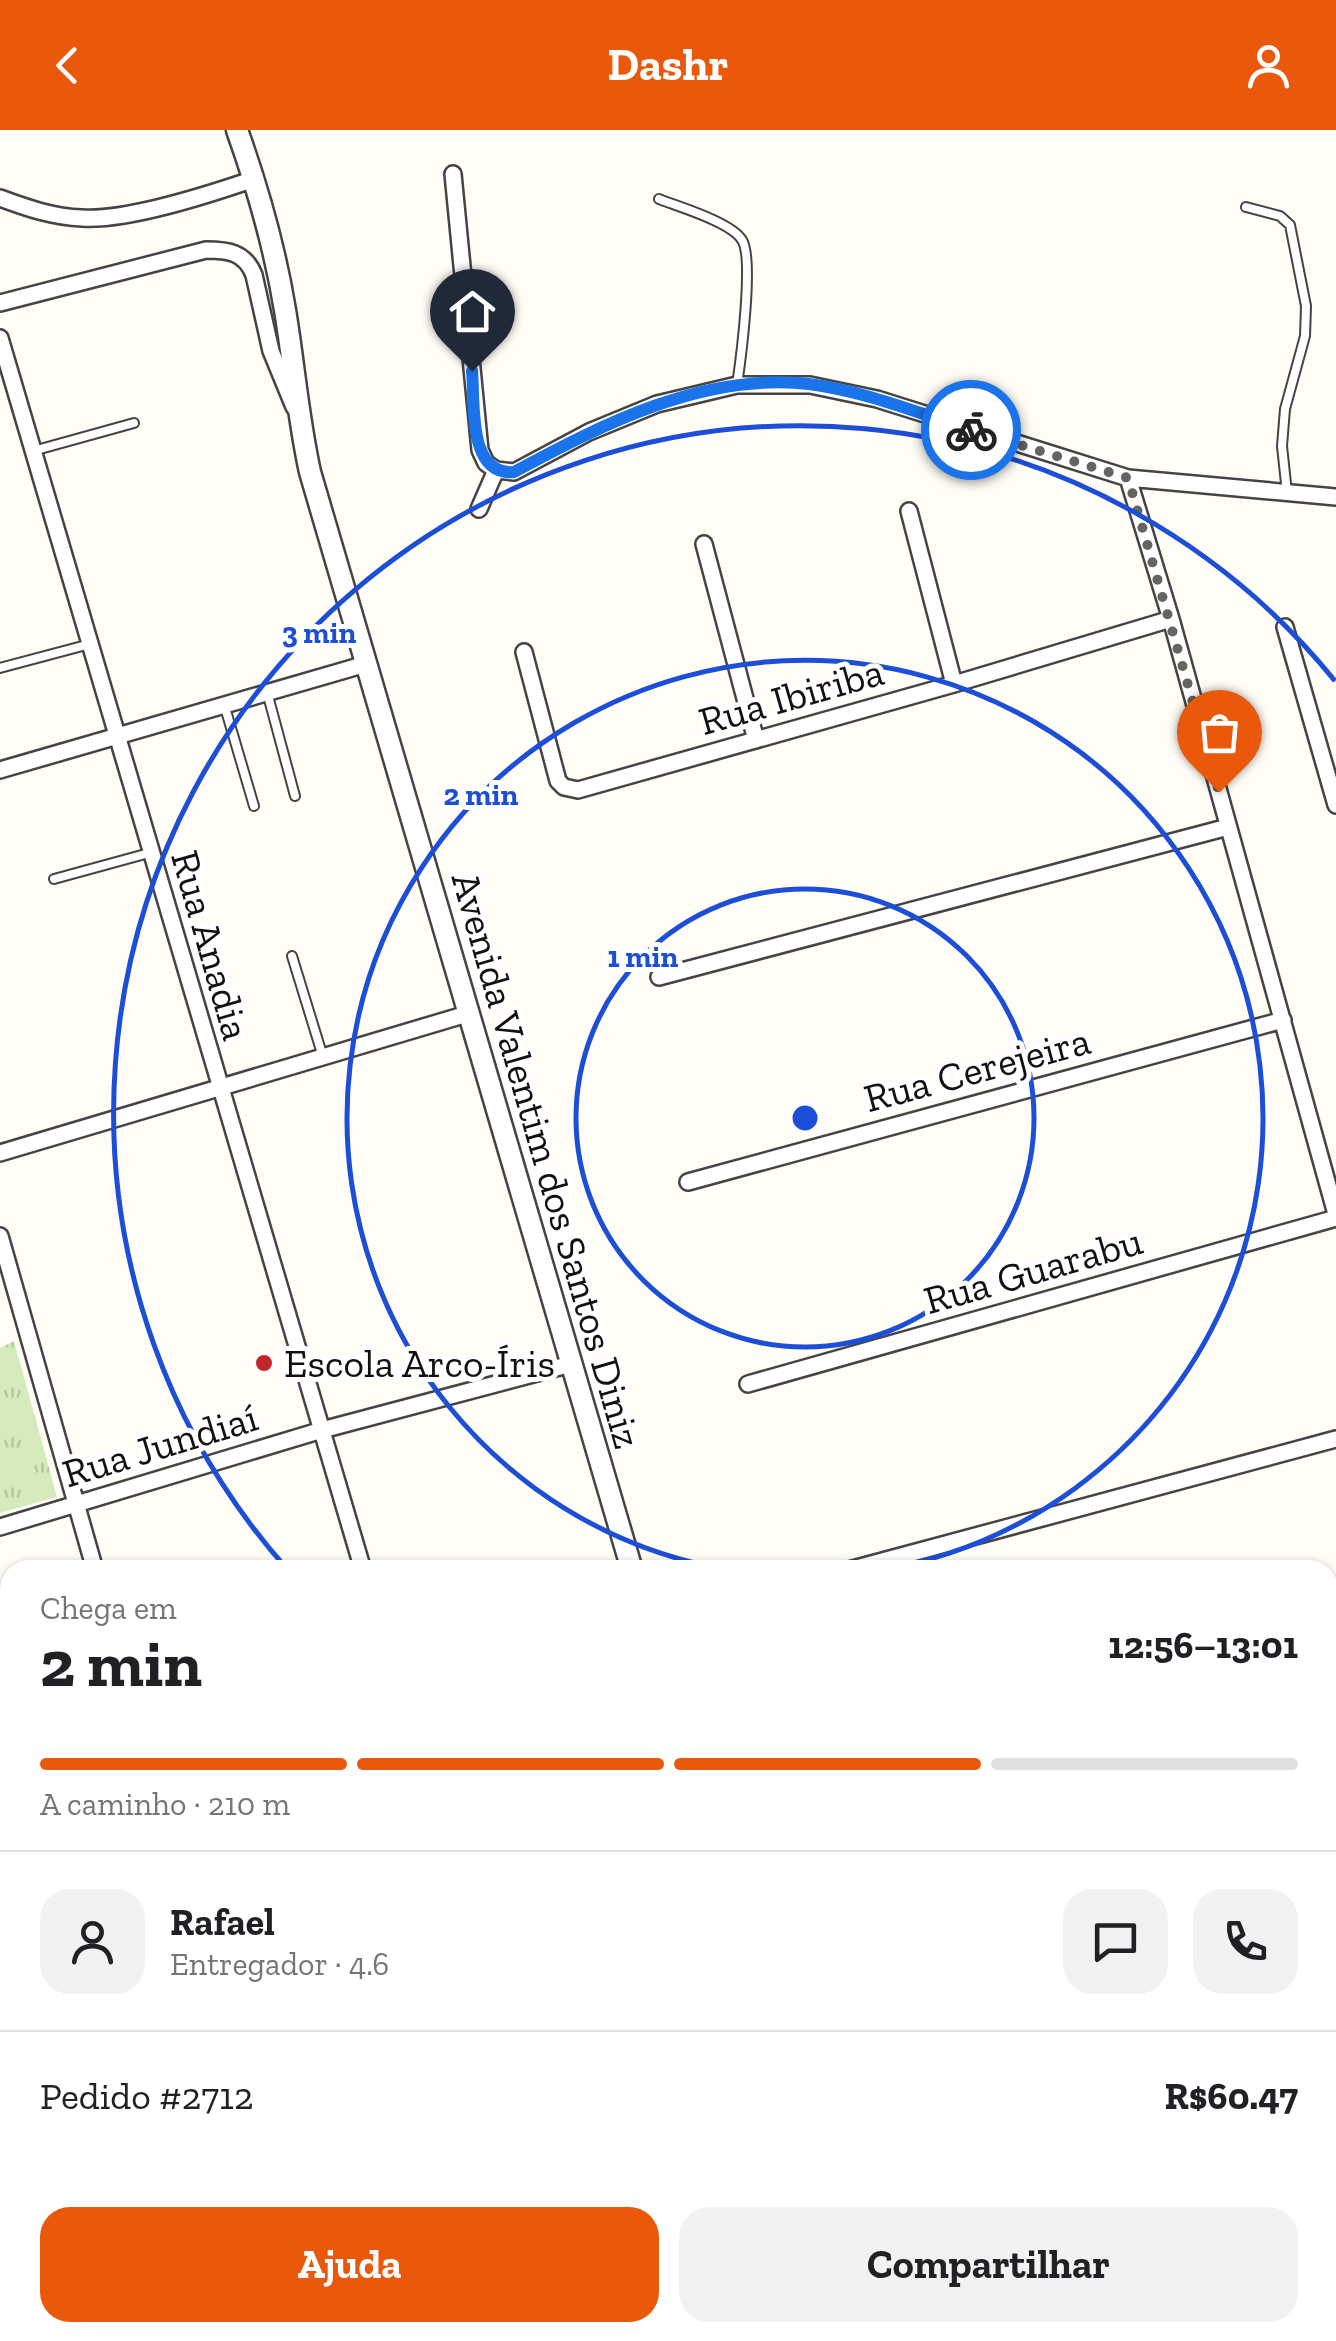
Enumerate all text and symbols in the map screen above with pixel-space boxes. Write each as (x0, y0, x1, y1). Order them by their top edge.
icon: back (40, 38, 95, 93)
text: Dashr (608, 38, 728, 92)
icon: person (1241, 38, 1296, 93)
pin (430, 269, 515, 372)
icon: home (445, 284, 500, 339)
courier (921, 380, 1021, 480)
icon: bike (944, 403, 999, 458)
text: 3 min (282, 615, 357, 651)
street label: Rua Ibiriba (693, 647, 889, 745)
pin (1177, 690, 1262, 793)
icon: bag (1192, 705, 1247, 760)
text: 2 min (444, 777, 519, 813)
street label: Rua Anadia (161, 845, 261, 1045)
street label: Avenida Valentim dos Santos Diniz (442, 866, 652, 1454)
text: 1 min (608, 939, 679, 975)
street label: Rua Cerejeira (859, 1016, 1095, 1122)
centre of rings (787, 1100, 823, 1136)
street label: Rua Guarabu (918, 1216, 1148, 1324)
place label: Escola Arco-Íris (284, 1339, 555, 1387)
marker: Escola Arco-Íris (253, 1352, 275, 1374)
street label: Rua Jundiaí (57, 1393, 263, 1497)
text: Chega em (40, 1589, 177, 1627)
text: 12:56–13:01 (1108, 1622, 1298, 1668)
text: 2 min (40, 1625, 202, 1703)
text: A caminho · 210 m (40, 1785, 290, 1823)
button: person (40, 1889, 145, 1994)
button: chat (1063, 1889, 1168, 1994)
button: phone (1193, 1889, 1298, 1994)
text: Rafael (170, 1899, 275, 1945)
text: Entregador · 4.6 (170, 1945, 389, 1983)
text: Pedido #2712 (40, 2073, 253, 2119)
text: R$60.47 (1164, 2073, 1298, 2119)
button: Ajuda (40, 2207, 659, 2322)
button: Compartilhar (679, 2207, 1298, 2322)

